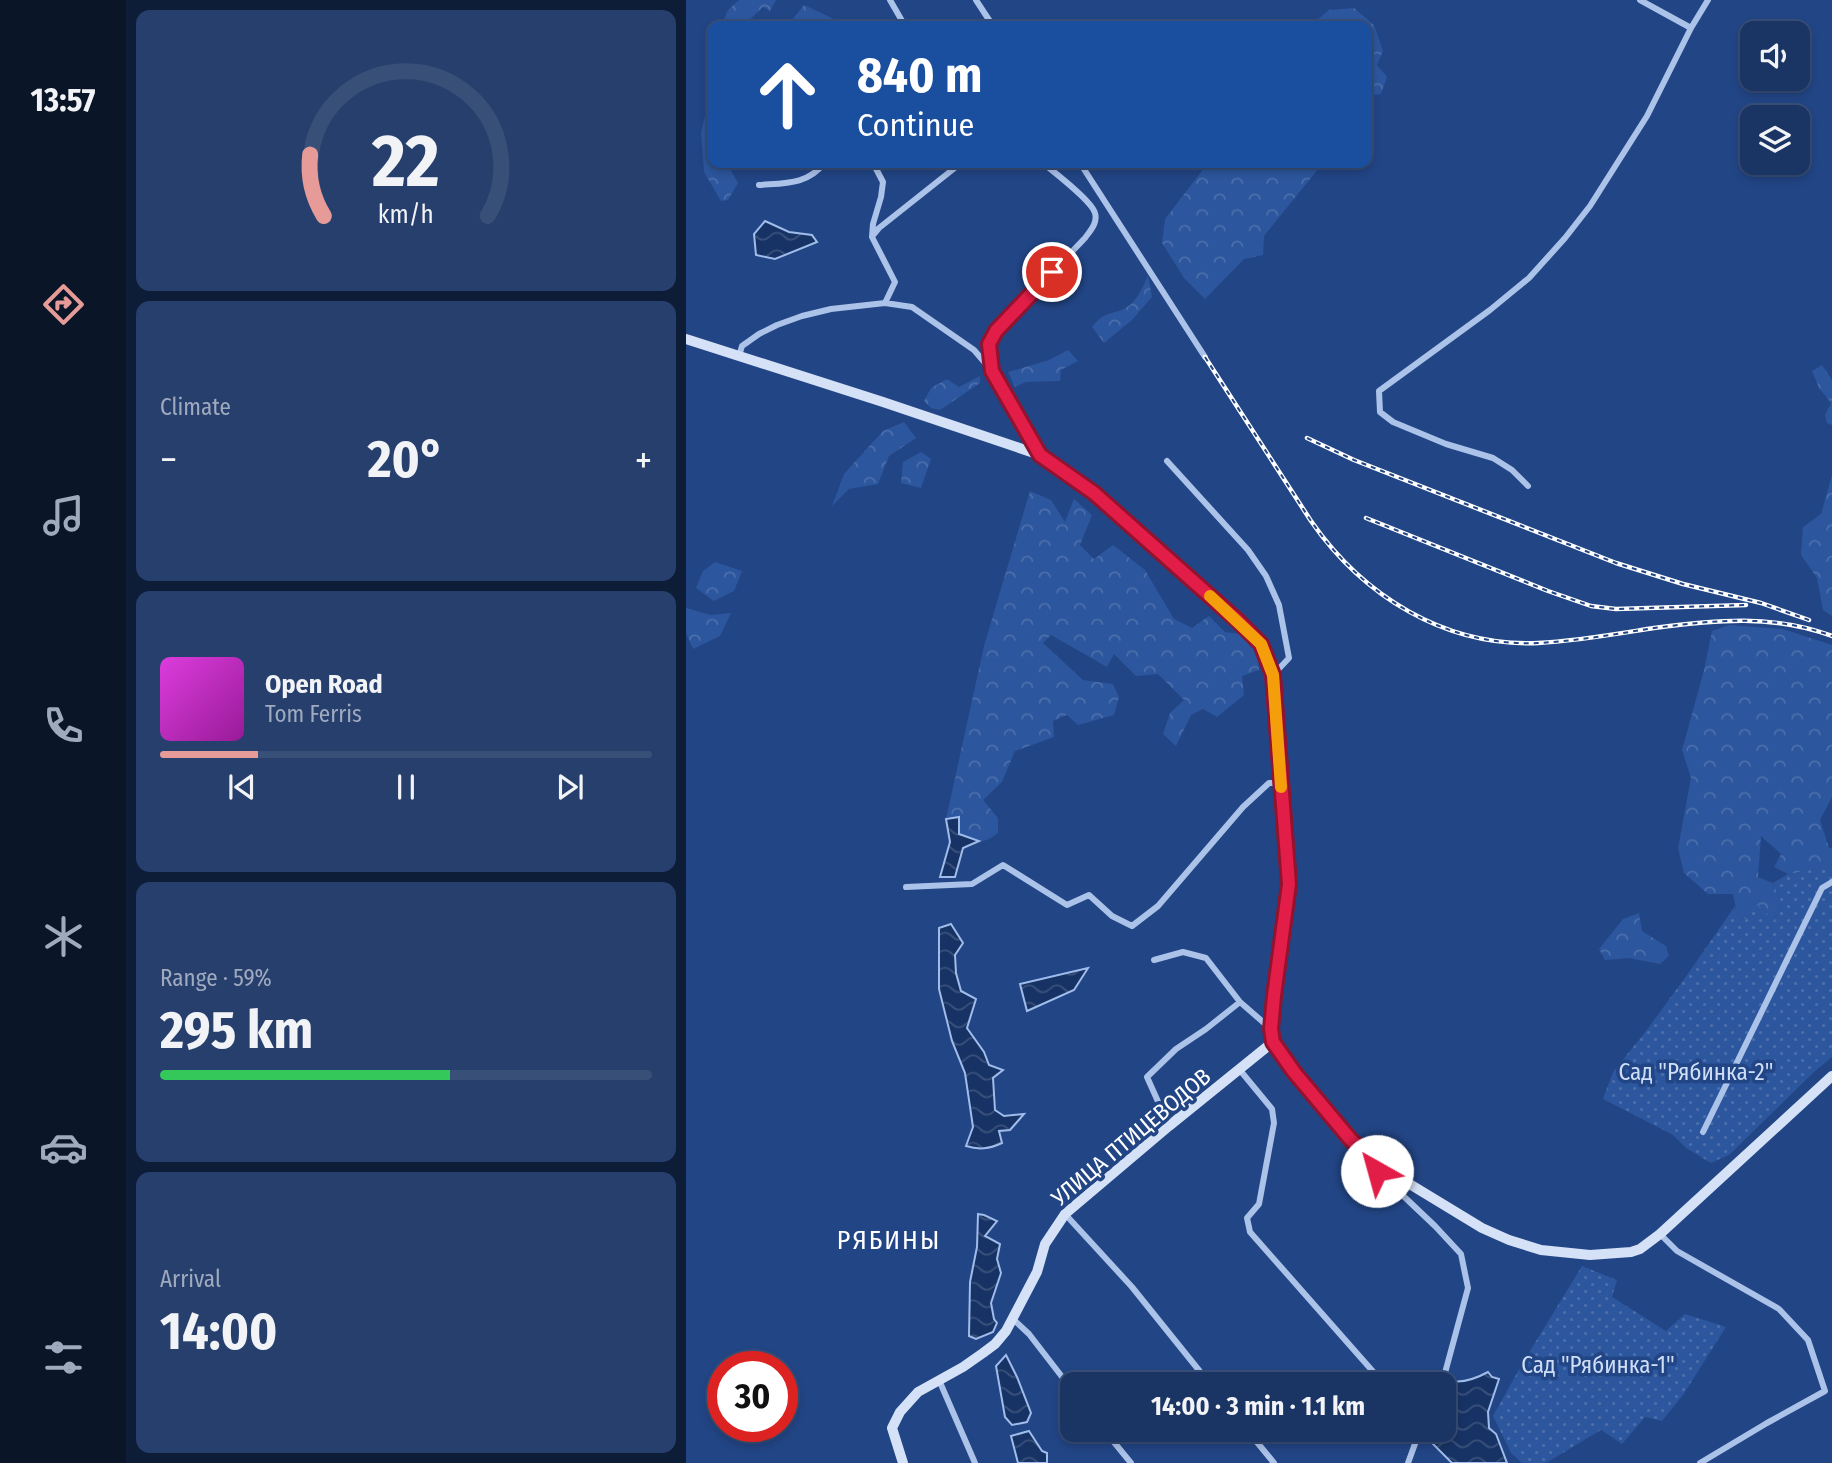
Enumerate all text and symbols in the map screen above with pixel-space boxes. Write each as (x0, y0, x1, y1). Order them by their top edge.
map controls (1740, 21, 1810, 175)
button: sound (1740, 21, 1810, 91)
text: 840 m (857, 46, 982, 105)
icon: ahead (742, 49, 833, 140)
text: 13:57 (31, 81, 95, 119)
button: layers (1740, 105, 1810, 175)
text: Continue (857, 106, 974, 144)
text: 22 (371, 119, 440, 206)
text: km/h (378, 200, 434, 230)
pin (1022, 242, 1082, 302)
icon: arrive (1033, 253, 1071, 291)
icon: directions (39, 280, 88, 329)
text: Climate (160, 393, 231, 421)
text: 20° (368, 428, 444, 491)
text: − (160, 437, 177, 483)
text: + (635, 437, 652, 483)
icon: music (39, 491, 88, 540)
text: Open Road (265, 669, 383, 700)
text: Tom Ferris (265, 700, 362, 728)
icon: phone (39, 701, 88, 750)
icon: previous (223, 768, 261, 806)
icon: pause (387, 768, 425, 806)
icon: next (551, 768, 589, 806)
icon: climate (39, 912, 88, 961)
text: Range · 59% (160, 964, 272, 992)
text: 295 km (160, 999, 313, 1062)
park label: Сад "Рябинка-2" (1619, 1058, 1773, 1086)
street label: УЛИЦА ПТИЦЕВОДОВ (1045, 1062, 1216, 1212)
icon: car (39, 1123, 88, 1172)
position arrow (1340, 1134, 1414, 1208)
district label: РЯБИНЫ (837, 1225, 941, 1256)
text: Arrival (160, 1265, 221, 1293)
text: 14:00 (160, 1300, 277, 1363)
icon: filters (39, 1333, 88, 1382)
speed limit sign: 30 (707, 1351, 798, 1442)
park label: Сад "Рябинка-1" (1521, 1351, 1675, 1379)
text: 14:00 · 3 min · 1.1 km (1151, 1391, 1365, 1422)

